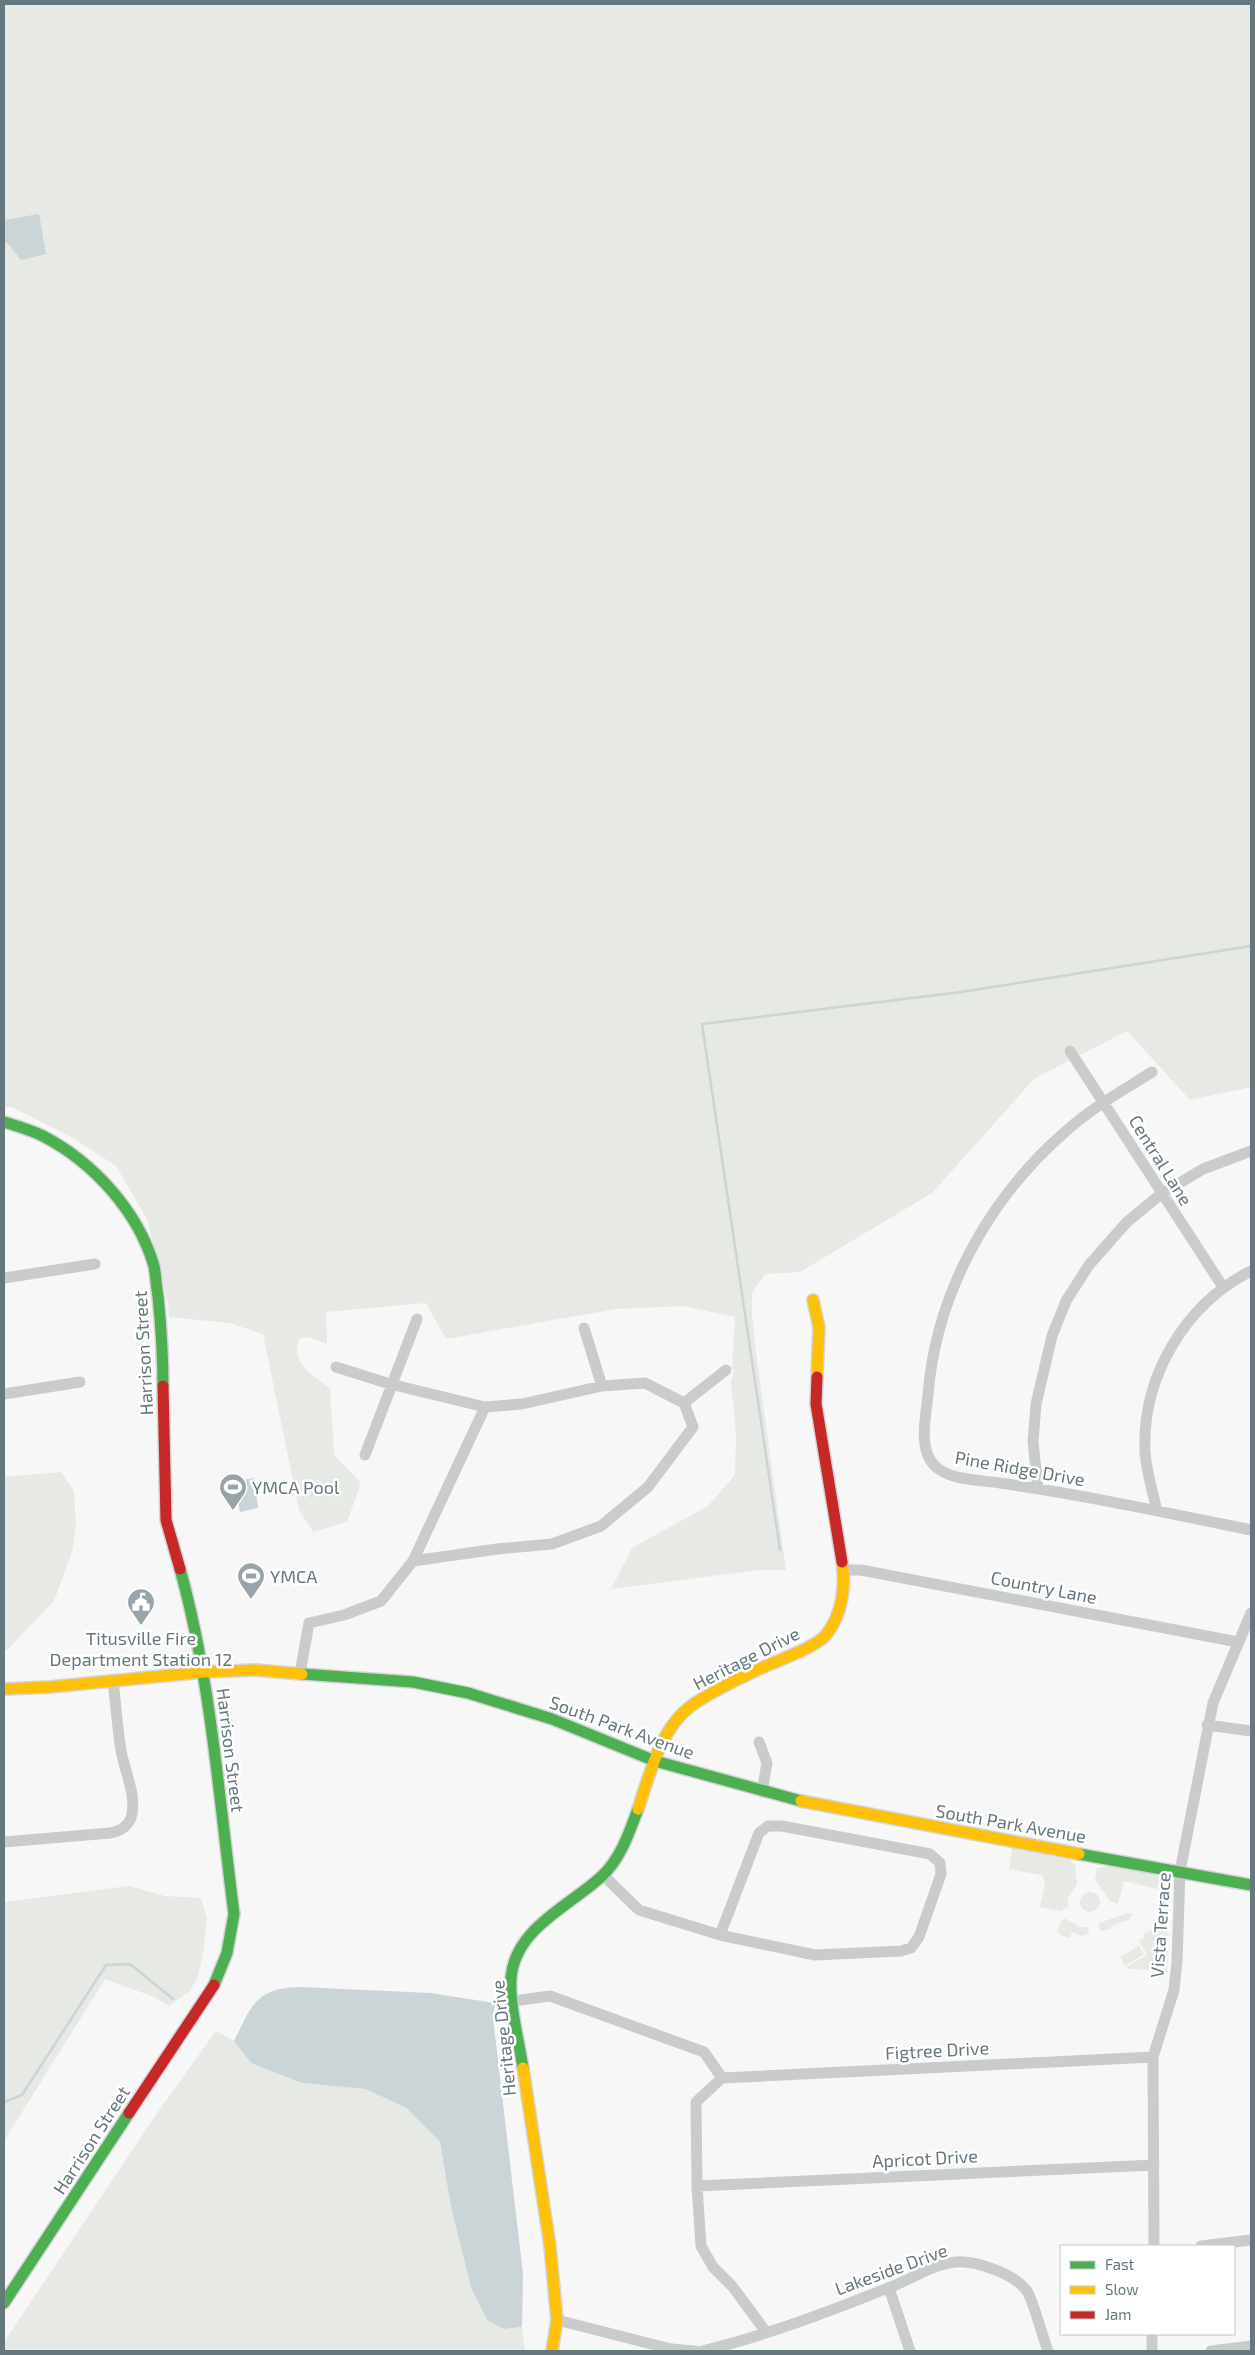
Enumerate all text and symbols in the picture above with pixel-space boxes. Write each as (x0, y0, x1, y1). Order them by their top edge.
street label: Central Lane (1125, 1111, 1197, 1209)
street label: Harrison Street (129, 1290, 157, 1416)
street label: Pine Ridge Drive (953, 1446, 1087, 1490)
sports icon: YMCA Pool (218, 1472, 248, 1511)
place label: YMCA Pool (252, 1476, 340, 1498)
sports icon: YMCA (236, 1561, 266, 1600)
place label: YMCA (270, 1565, 318, 1587)
street label: Country Lane (989, 1566, 1099, 1608)
public building icon: Titusville Fire Department Station 12 (126, 1587, 156, 1626)
street label: Heritage Drive (689, 1622, 803, 1694)
place label: Titusville Fire Department Station 12 (50, 1627, 232, 1670)
street label: Harrison Street (212, 1687, 250, 1813)
street label: South Park Avenue (547, 1691, 697, 1763)
street label: South Park Avenue (934, 1799, 1088, 1847)
street label: Vista Terrace (1145, 1872, 1175, 1978)
street label: Heritage Drive (486, 1979, 520, 2097)
street label: Figtree Drive (884, 2036, 990, 2064)
street label: Harrison Street (48, 2082, 134, 2198)
street label: Apricot Drive (872, 2144, 978, 2172)
street label: Lakeside Drive (832, 2238, 950, 2300)
legend (1060, 2245, 1235, 2335)
text: Fast (1105, 2255, 1135, 2273)
text: Slow (1105, 2280, 1139, 2298)
text: Jam (1105, 2305, 1131, 2323)

